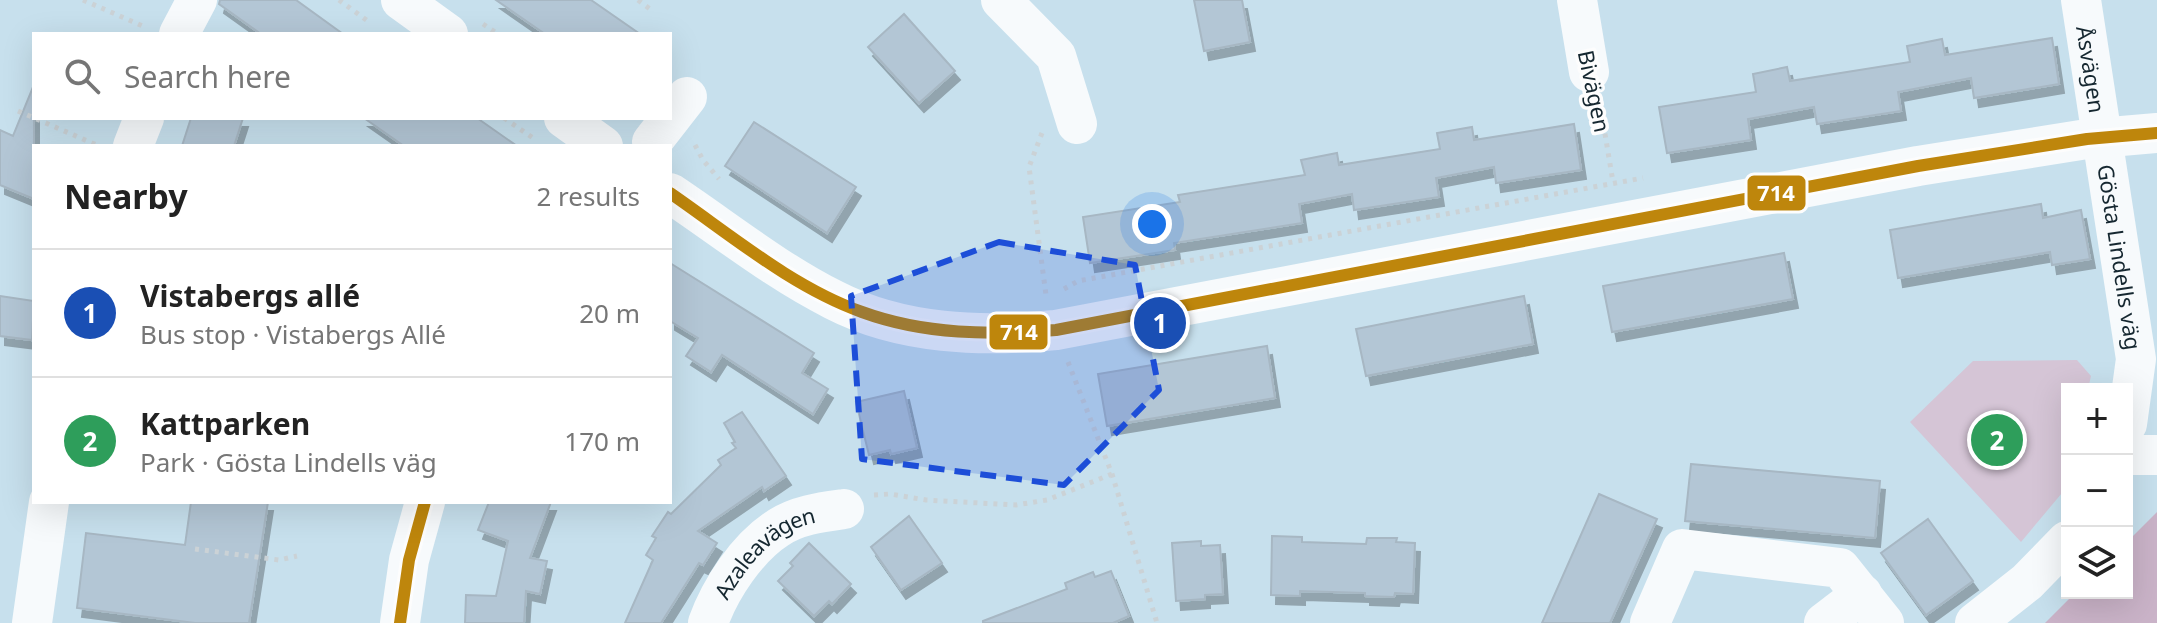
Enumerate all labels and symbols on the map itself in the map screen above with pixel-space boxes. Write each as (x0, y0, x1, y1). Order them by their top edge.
street label: Åsvägen (2070, 24, 2113, 115)
street label: Bivägen (1572, 47, 1618, 135)
street label: Gösta Lindells väg (2091, 162, 2149, 352)
line badge: 714 (1746, 174, 1807, 212)
text: 714 (1757, 177, 1795, 207)
your location (1132, 204, 1172, 244)
pin: 1 (1134, 293, 1186, 353)
line badge: 714 (988, 313, 1049, 351)
text: 714 (1000, 316, 1038, 346)
pin: 2 (1971, 410, 2023, 470)
street label: Azaleavägen (706, 499, 818, 604)

